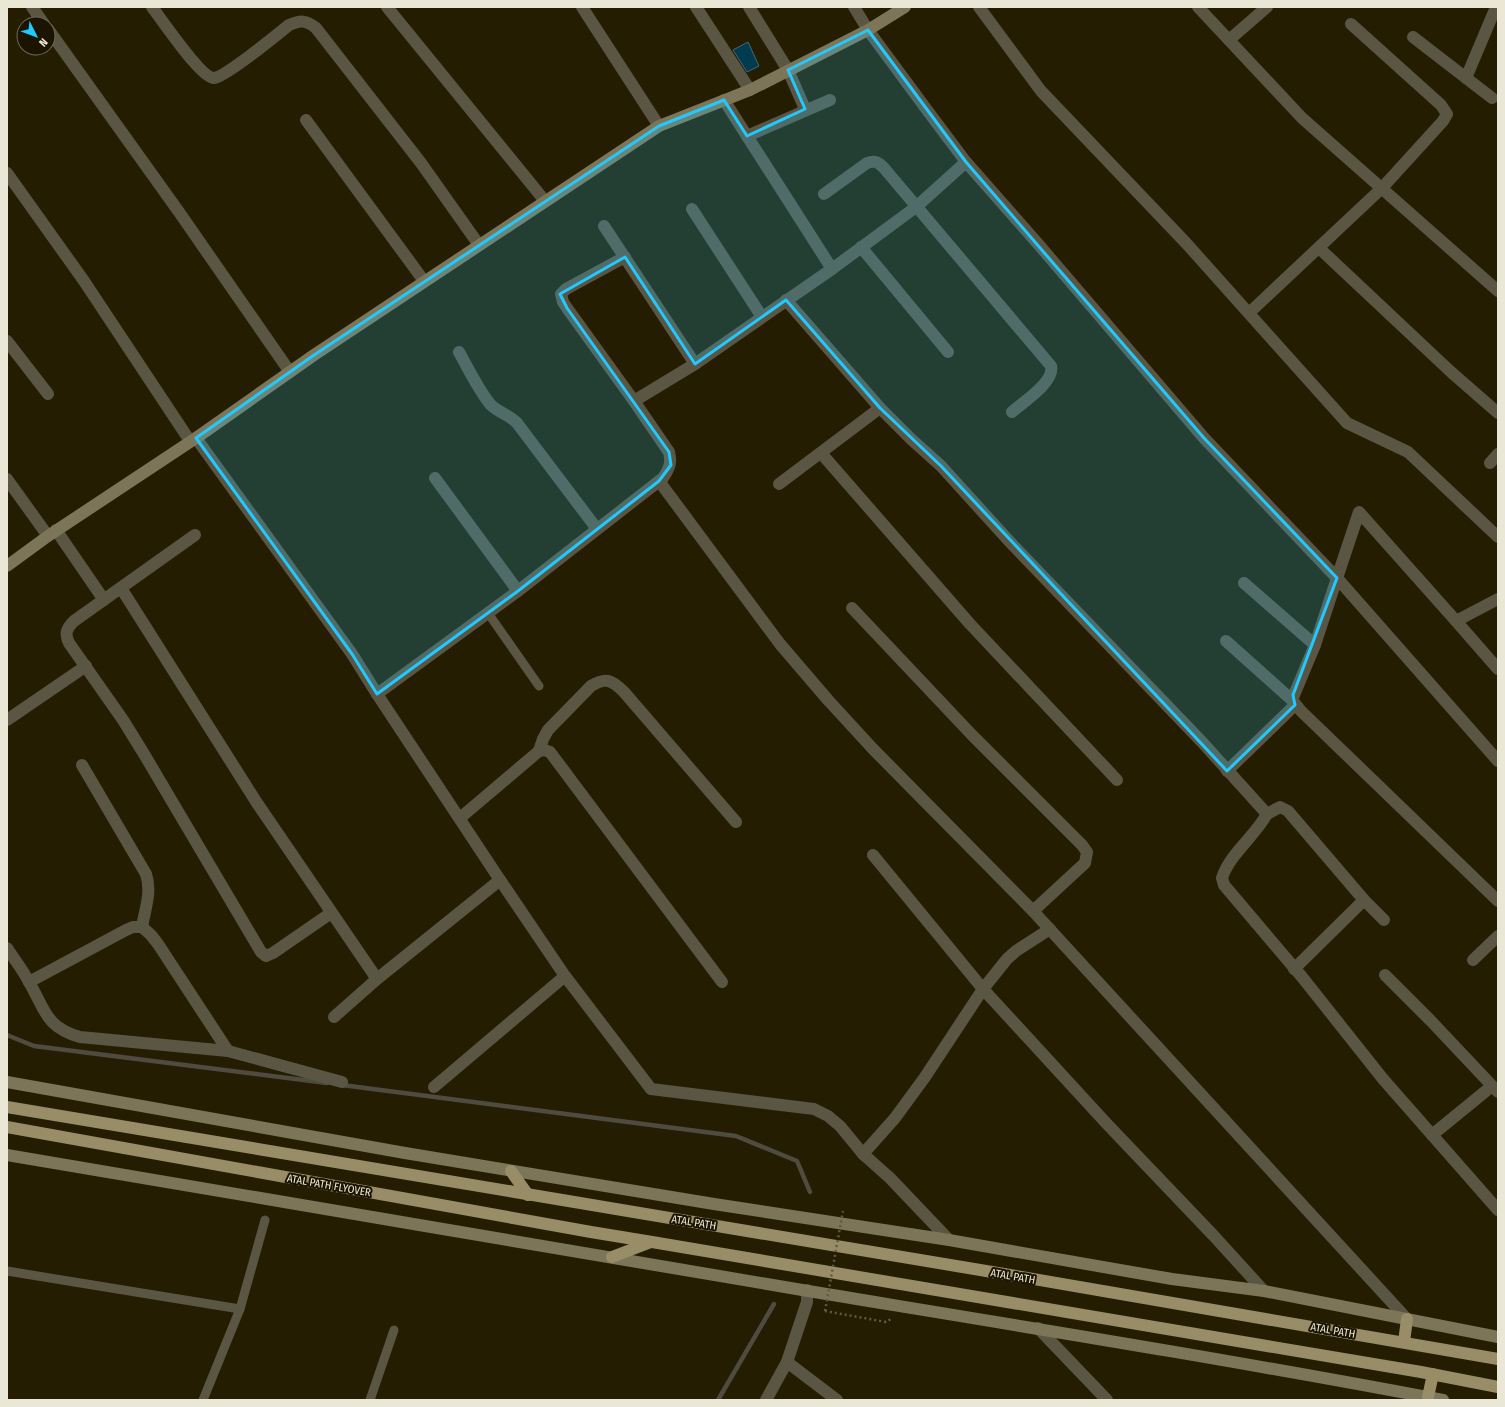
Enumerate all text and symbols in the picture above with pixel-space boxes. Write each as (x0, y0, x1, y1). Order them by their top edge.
north arrow (16, 16, 56, 56)
text: N (36, 36, 50, 49)
street label: ATAL PATH FLYOVER (286, 1172, 372, 1199)
street label: ATAL PATH (671, 1213, 717, 1232)
street label: ATAL PATH (990, 1266, 1036, 1287)
street label: ATAL PATH (1310, 1320, 1356, 1341)

